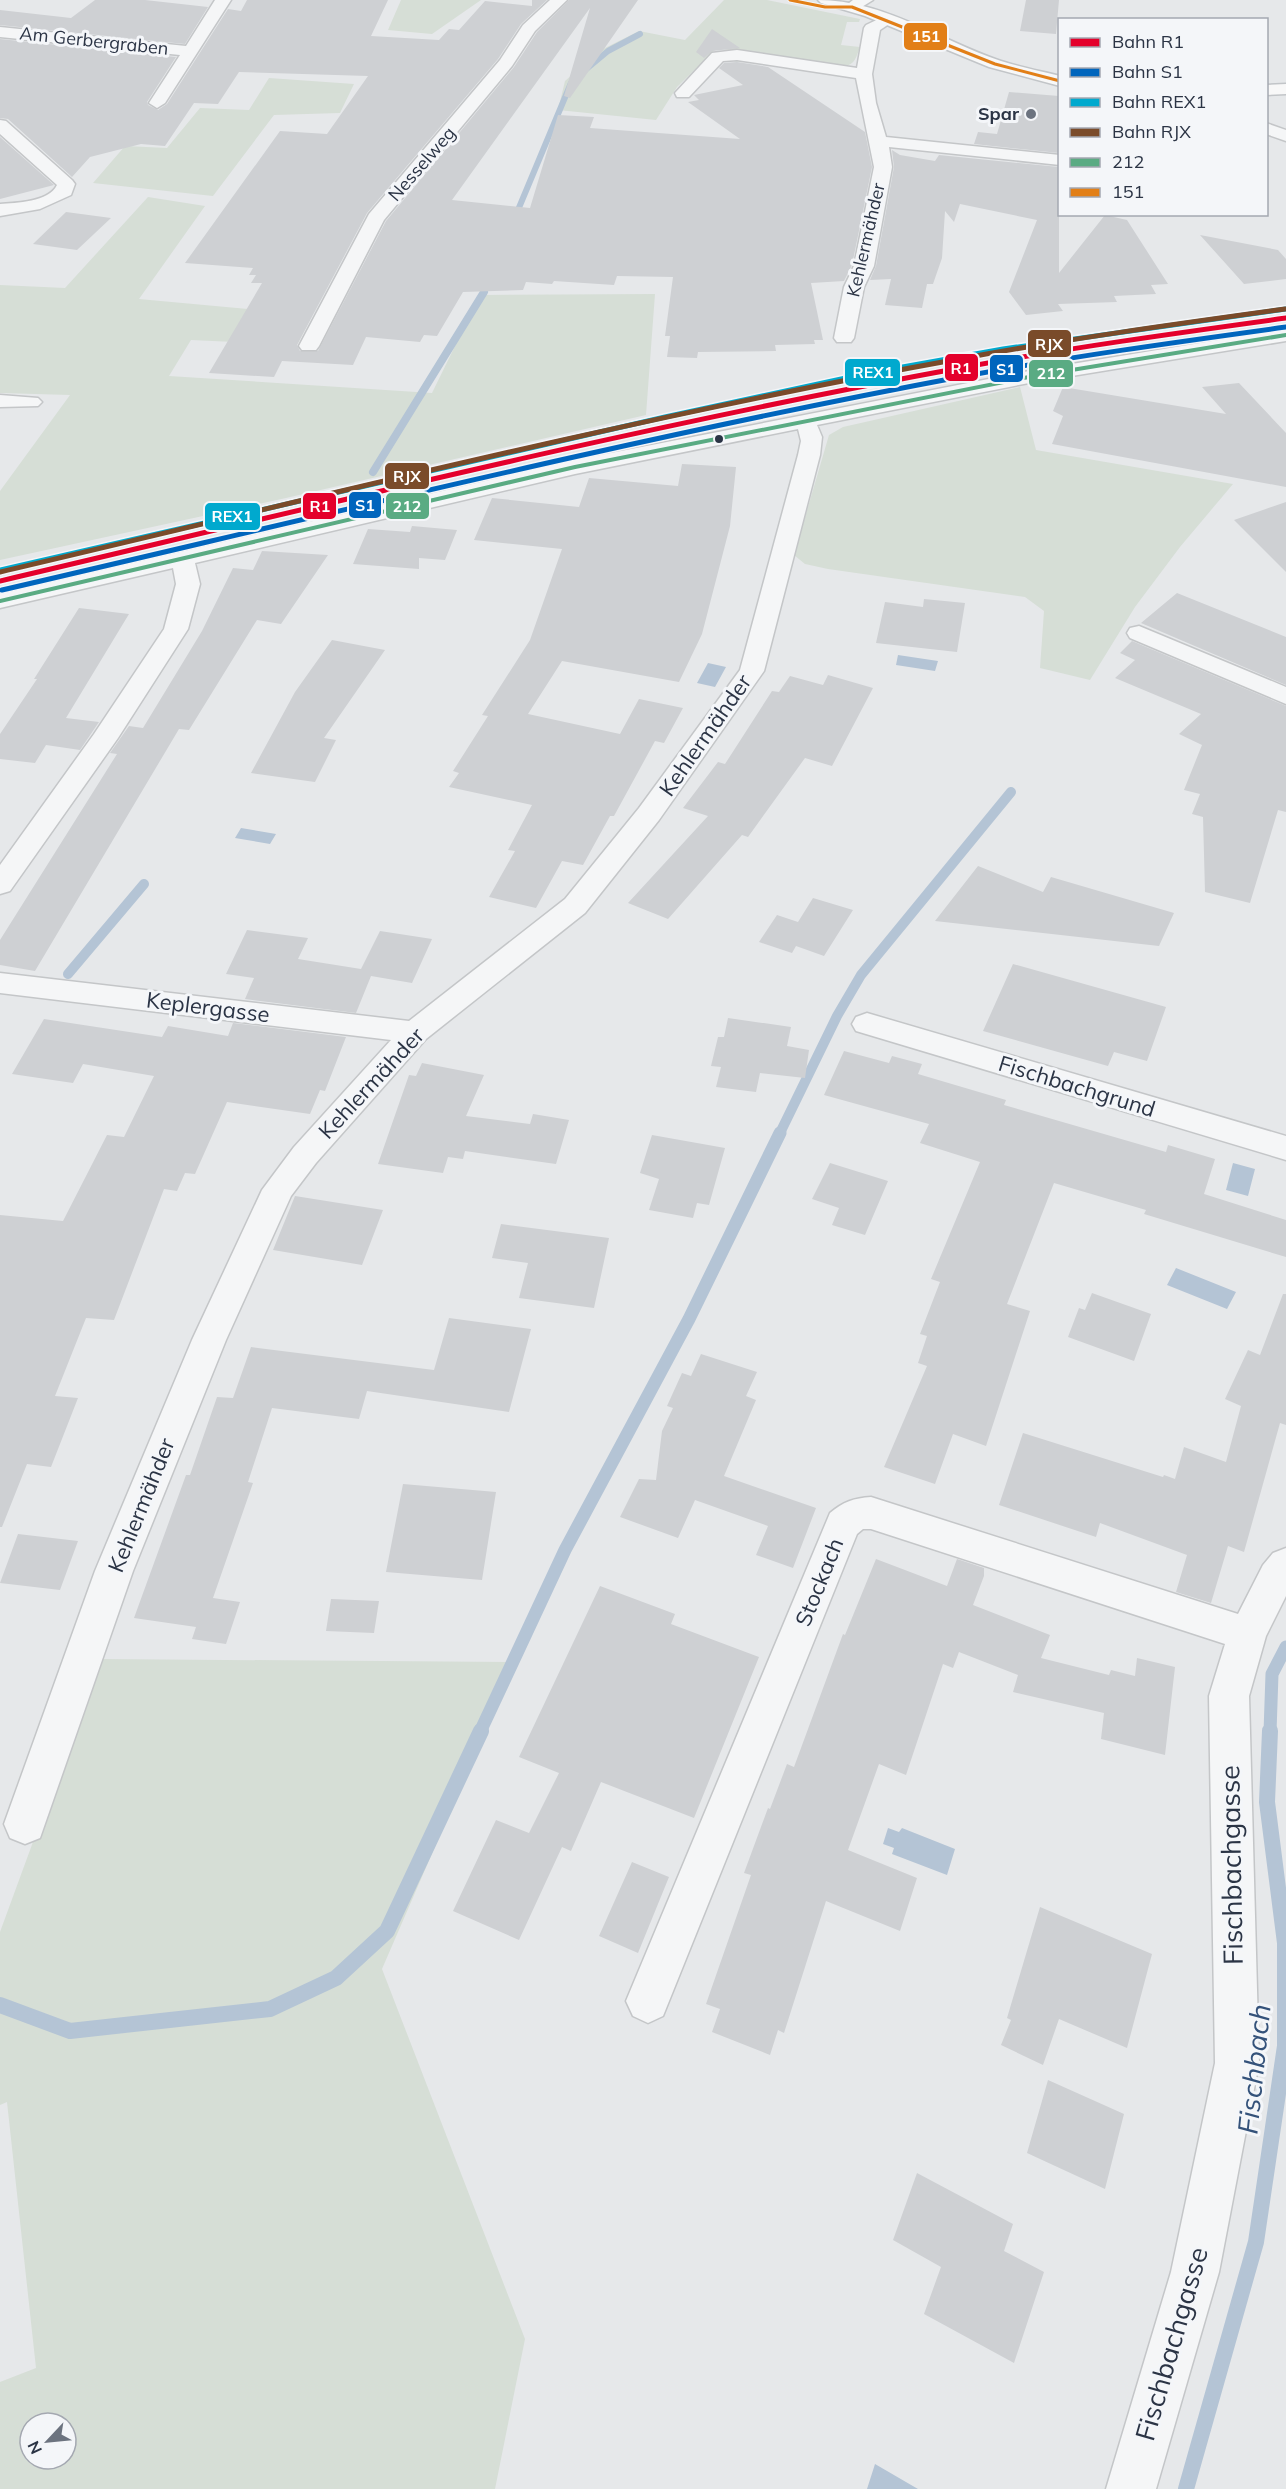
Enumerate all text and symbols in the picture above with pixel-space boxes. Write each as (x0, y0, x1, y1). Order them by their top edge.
legend (1058, 18, 1268, 216)
street label: Am Gerbergraben (19, 21, 170, 60)
line badge: 151 (903, 22, 948, 51)
text: 151 (912, 26, 940, 46)
text: Bahn R1 (1112, 30, 1184, 53)
text: Bahn S1 (1112, 60, 1183, 83)
text: Bahn REX1 (1112, 90, 1206, 113)
place label: Spar (978, 102, 1020, 125)
marker: Spar (1024, 107, 1038, 121)
text: Bahn RJX (1112, 120, 1191, 143)
street label: Nesselweg (383, 122, 460, 206)
text: 212 (1112, 150, 1144, 173)
street label: Kehlermähder (841, 180, 890, 299)
text: 151 (1112, 180, 1144, 203)
line badge: RJX (1027, 329, 1072, 358)
text: RJX (1035, 334, 1063, 354)
line badge: R1 (944, 353, 979, 382)
line badge: S1 (989, 354, 1024, 383)
line badge: REX1 (844, 358, 901, 387)
text: R1 (951, 358, 971, 378)
text: S1 (996, 359, 1016, 379)
line badge: 212 (1028, 359, 1074, 388)
text: REX1 (852, 362, 894, 382)
text: 212 (1037, 363, 1065, 383)
unlabelled marker (713, 433, 725, 445)
line badge: RJX (384, 462, 430, 490)
text: RJX (393, 466, 421, 486)
line badge: S1 (348, 491, 382, 519)
line badge: R1 (302, 492, 337, 520)
line badge: 212 (385, 492, 430, 520)
text: S1 (355, 495, 375, 515)
text: R1 (310, 496, 330, 516)
text: 212 (393, 496, 421, 516)
line badge: REX1 (204, 502, 261, 531)
text: REX1 (211, 506, 253, 526)
street label: Kehlermähder (653, 669, 757, 801)
street label: Keplergasse (145, 986, 271, 1028)
street label: Kehlermähder (312, 1021, 430, 1145)
street label: Fischbachgrund (995, 1049, 1159, 1123)
street label: Kehlermähder (101, 1434, 181, 1576)
street label: Stockach (789, 1534, 849, 1630)
street label: Fischbachgasse (1212, 1765, 1250, 1965)
water label: Fischbach (1229, 2002, 1278, 2136)
street label: Fischbachgasse (1127, 2243, 1215, 2444)
north arrow (18, 2411, 78, 2471)
text: N (23, 2438, 46, 2457)

